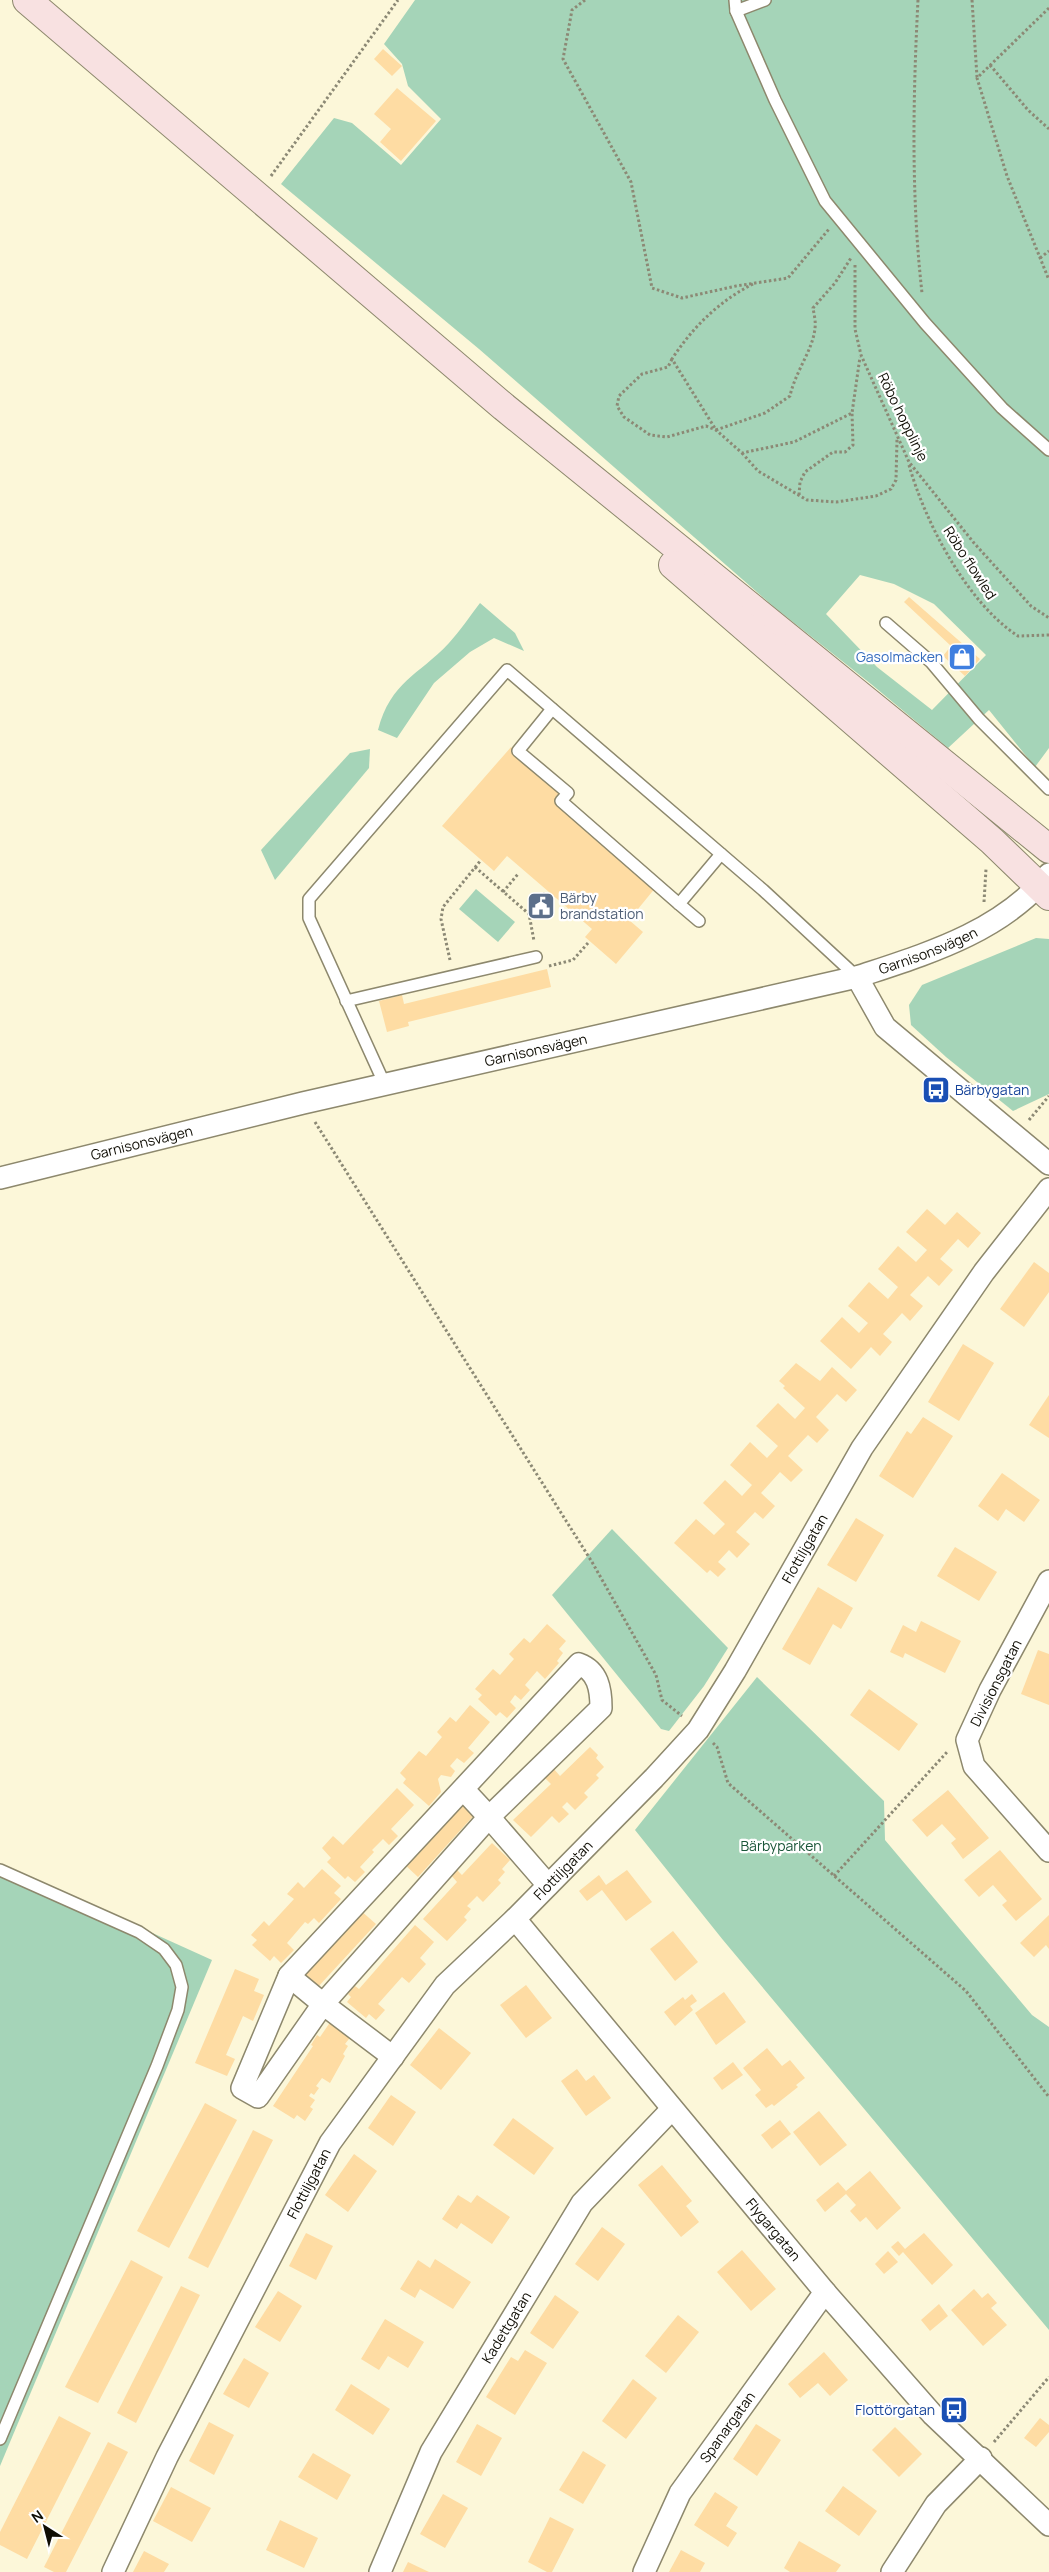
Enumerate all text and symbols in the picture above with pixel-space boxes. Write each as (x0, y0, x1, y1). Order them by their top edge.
street label: Röbo hopplinje (874, 369, 933, 464)
street label: Röbo flowled (940, 522, 1001, 603)
shop icon: Gasolmacken (947, 642, 977, 672)
place label: Gasolmacken (856, 647, 943, 666)
place label: Bärby brandstation (560, 888, 644, 923)
public building icon: Bärby brandstation (526, 891, 556, 921)
street label: Garnisonsvägen (876, 922, 980, 978)
street label: Garnisonsvägen (483, 1029, 589, 1070)
bus stop icon: Bärbygatan (921, 1075, 951, 1105)
place label: Bärbygatan (955, 1080, 1029, 1099)
street label: Garnisonsvägen (89, 1121, 195, 1164)
street label: Flottiljgatan (777, 1510, 832, 1587)
street label: Divisionsgatan (965, 1636, 1026, 1730)
street label: Flottiljgatan (529, 1836, 597, 1904)
park label: Bärbyparken (741, 1836, 821, 1855)
street label: Flottiljgatan (282, 2145, 335, 2222)
street label: Flygargatan (742, 2194, 805, 2265)
street label: Kadettgatan (477, 2288, 535, 2367)
street label: Spanargatan (695, 2387, 759, 2466)
bus stop icon: Flottörgatan (939, 2395, 969, 2425)
place label: Flottörgatan (855, 2400, 935, 2419)
north arrow (20, 2502, 70, 2552)
text: N (27, 2505, 47, 2527)

